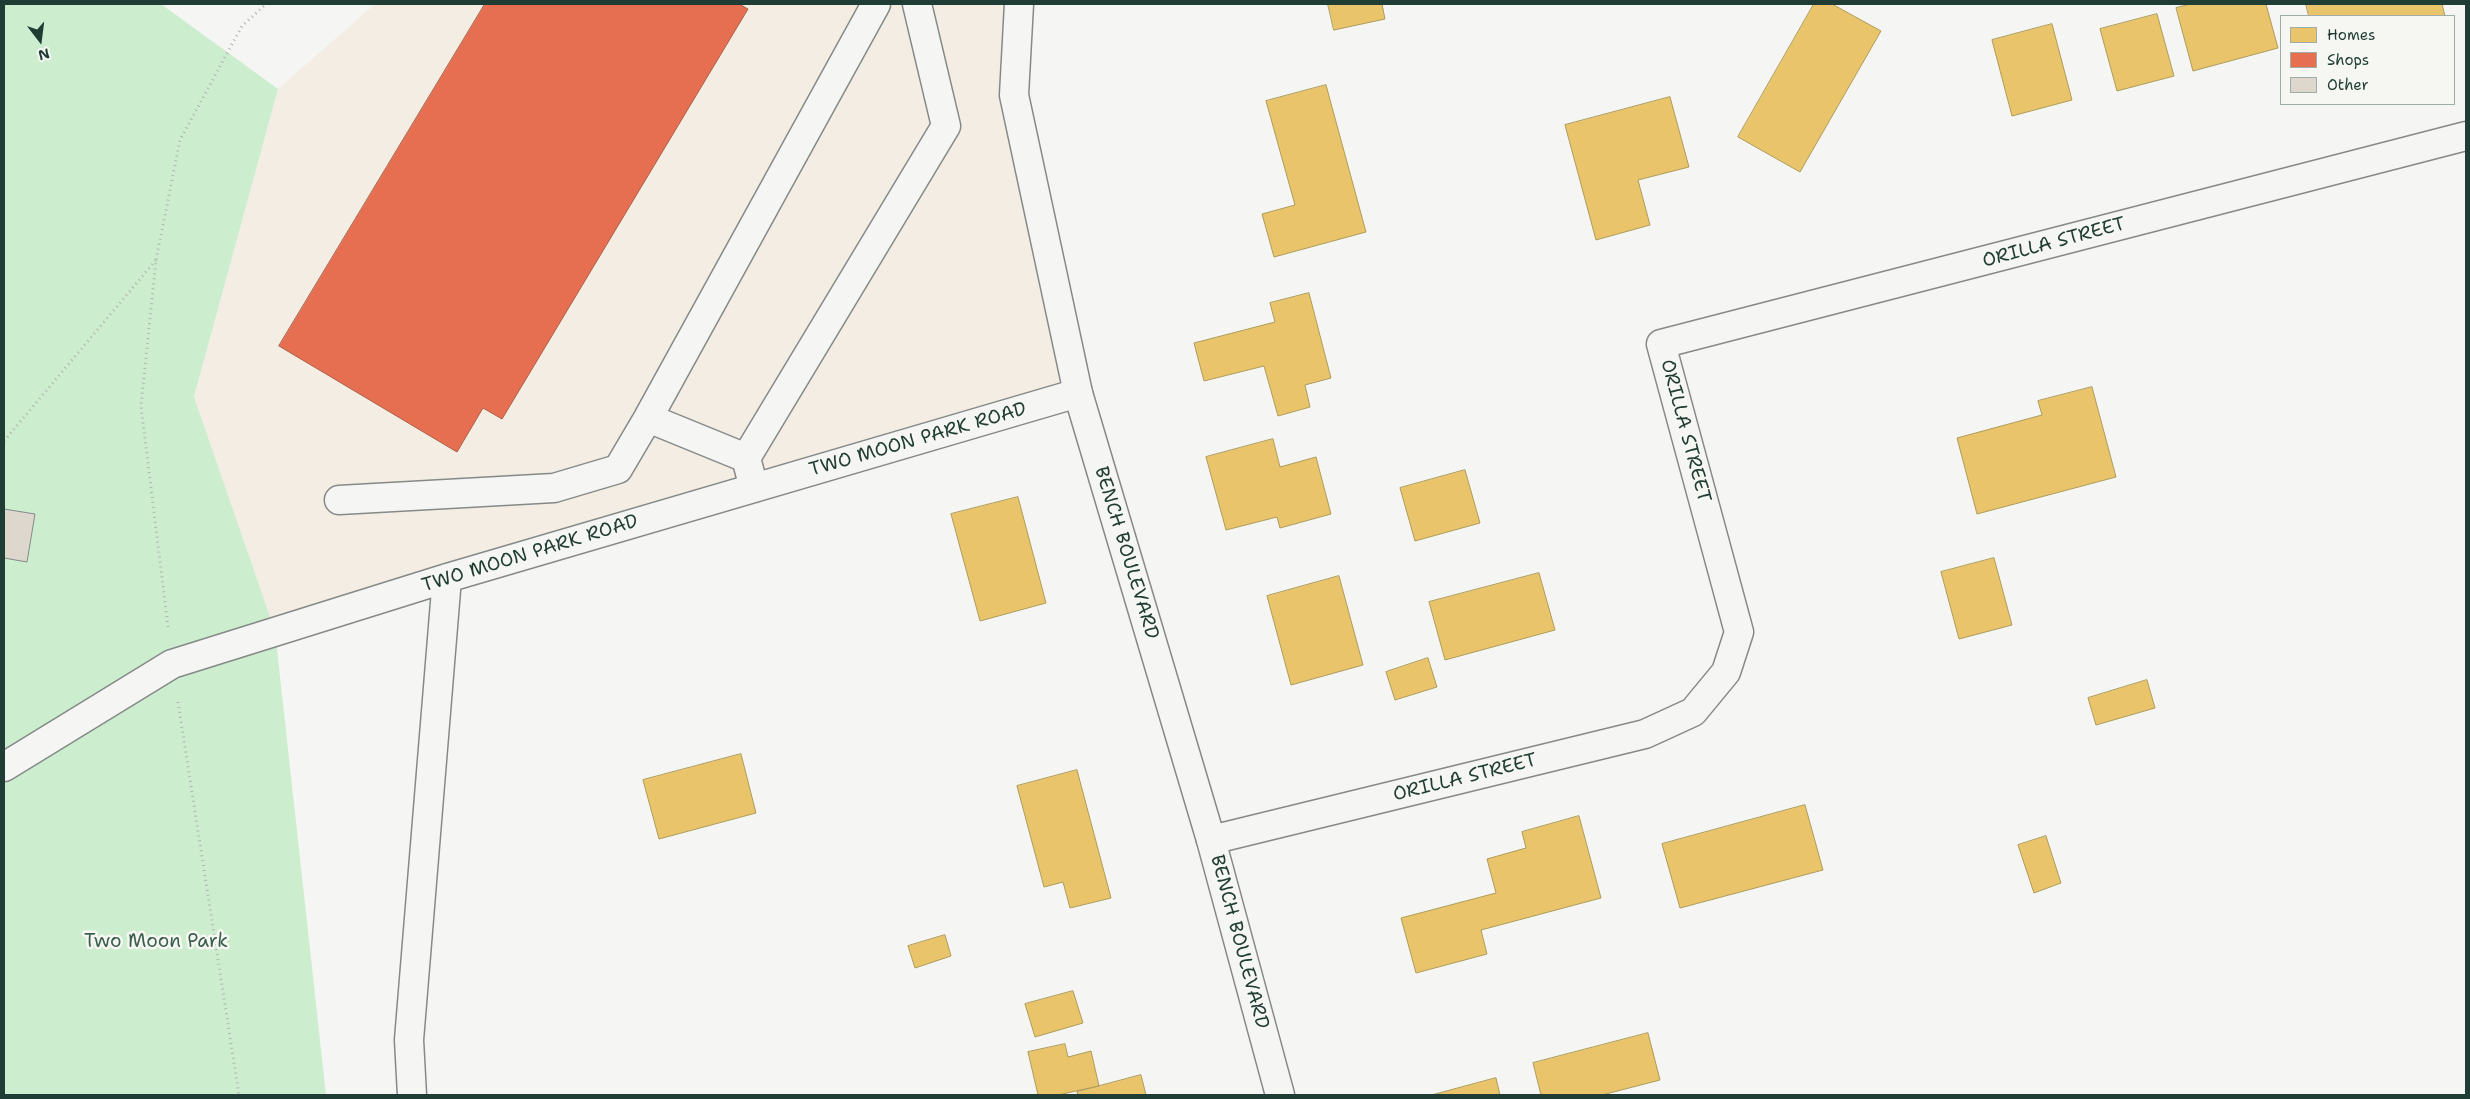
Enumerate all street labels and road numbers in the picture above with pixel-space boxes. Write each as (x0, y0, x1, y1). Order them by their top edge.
street label: ORILLA STREET (1980, 213, 2128, 273)
street label: ORILLA STREET (1655, 357, 1715, 505)
street label: TWO MOON PARK ROAD (807, 398, 1029, 482)
street label: BENCH BOULEVARD (1089, 464, 1163, 642)
street label: TWO MOON PARK ROAD (419, 510, 641, 598)
street label: ORILLA STREET (1391, 749, 1539, 807)
street label: BENCH BOULEVARD (1205, 852, 1273, 1032)

